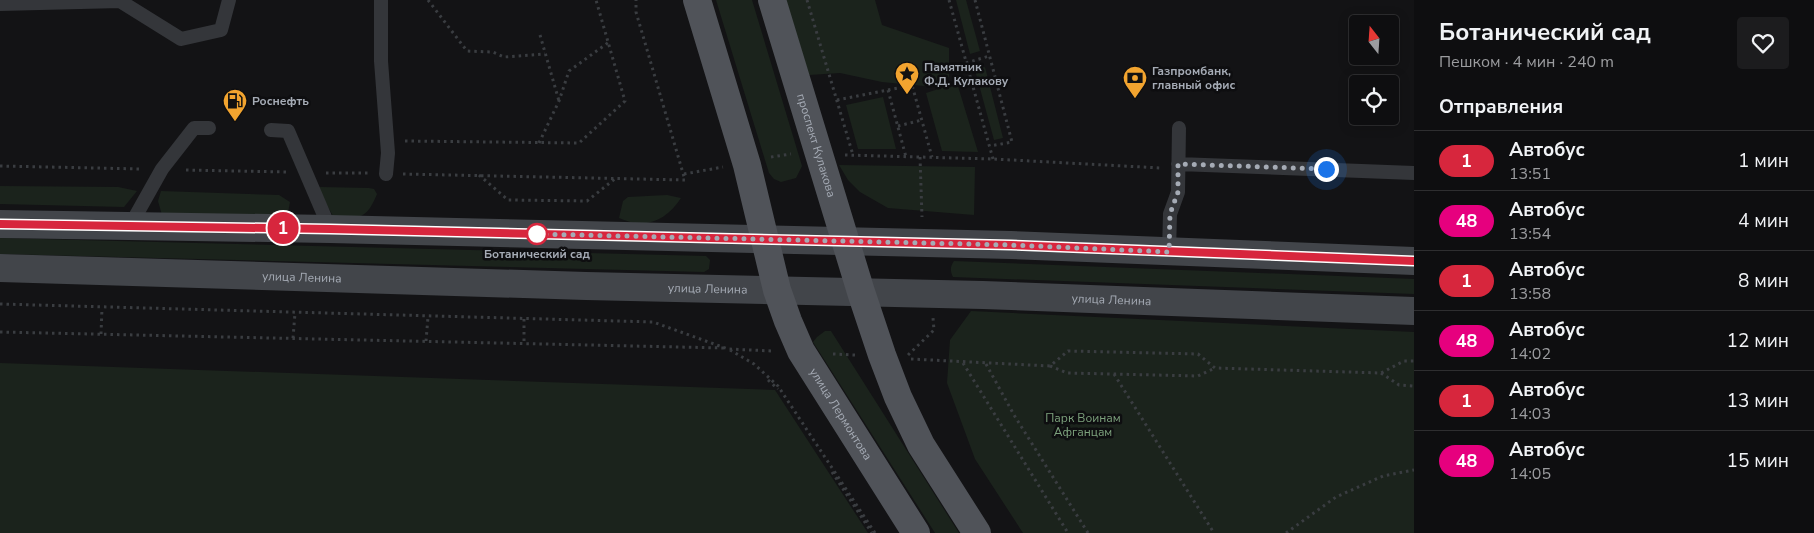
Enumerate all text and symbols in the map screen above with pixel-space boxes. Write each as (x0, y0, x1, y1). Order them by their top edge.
north arrow (1349, 15, 1399, 65)
map controls (1349, 15, 1399, 125)
text: Ботанический сад (1439, 16, 1651, 48)
button: heart (1737, 17, 1789, 69)
text: Пешком · 4 мин · 240 m (1439, 51, 1614, 73)
place label: Памятник Ф.Д. Кулакову (924, 59, 1009, 89)
place icon: Памятник Ф.Д. Кулакову (894, 61, 920, 95)
place label: Газпромбанк, главный офис (1152, 63, 1235, 93)
bank icon: Газпромбанк, главный офис (1122, 65, 1148, 99)
button: locate (1349, 75, 1399, 125)
fuel station icon: Роснефть (222, 88, 248, 122)
street label: проспект Кулакова (793, 92, 840, 199)
place label: Роснефть (252, 93, 309, 109)
text: Отправления (1439, 94, 1563, 120)
text: Автобус (1509, 137, 1585, 163)
text: 1 мин (1738, 148, 1789, 174)
text: 1 (1461, 149, 1472, 173)
your location (1314, 157, 1339, 182)
text: 13:51 (1509, 163, 1551, 185)
text: Автобус (1509, 197, 1585, 223)
text: 4 мин (1738, 208, 1789, 234)
text: 48 (1456, 209, 1477, 233)
line badge: 1 (267, 212, 299, 244)
text: 1 (278, 216, 288, 240)
marker: Ботанический сад (526, 223, 548, 245)
text: 13:54 (1509, 223, 1551, 245)
place label: Ботанический сад (484, 246, 591, 262)
text: Автобус (1509, 257, 1585, 283)
street label: улица Ленина (262, 268, 342, 286)
text: 8 мин (1738, 268, 1789, 294)
text: 1 (1461, 269, 1472, 293)
street label: улица Ленина (668, 280, 748, 298)
text: 13:58 (1509, 283, 1551, 305)
street label: улица Ленина (1071, 290, 1152, 309)
text: Автобус (1509, 317, 1585, 343)
text: 12 мин (1727, 328, 1789, 354)
text: 48 (1456, 329, 1477, 353)
text: 14:02 (1509, 343, 1551, 365)
street label: улица Лермонтова (806, 365, 876, 463)
text: Автобус (1509, 377, 1585, 403)
text: 13 мин (1727, 388, 1789, 414)
text: 1 (1461, 389, 1472, 413)
text: 14:03 (1509, 403, 1551, 425)
park label: Парк Воинам Афганцам (1045, 410, 1121, 440)
text: Автобус (1509, 437, 1585, 463)
text: 15 мин (1727, 448, 1789, 474)
text: 48 (1456, 449, 1477, 473)
text: 14:05 (1509, 463, 1551, 485)

